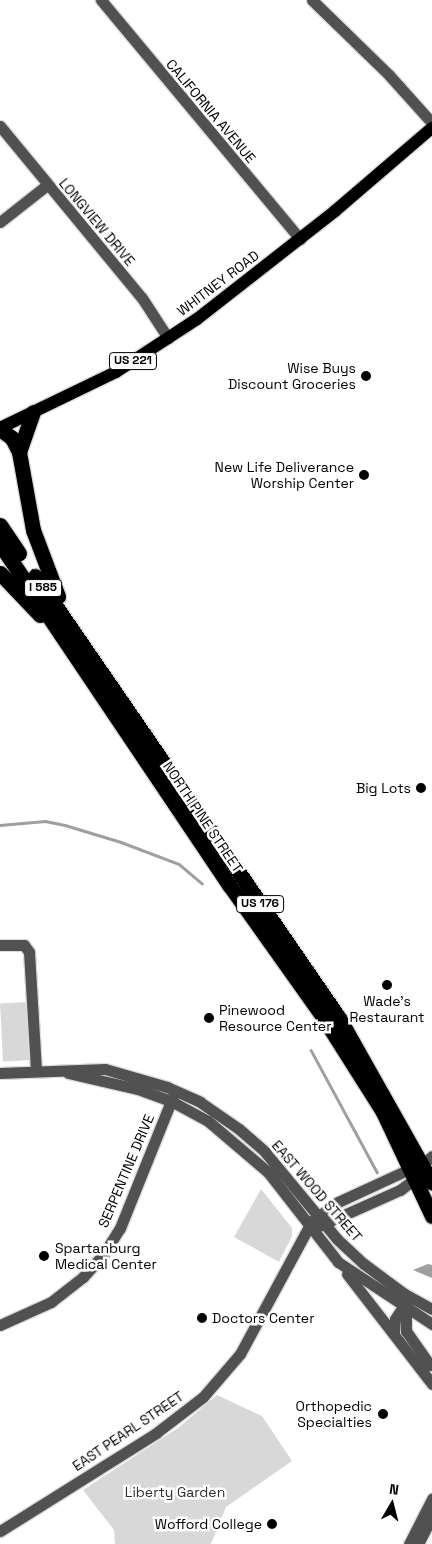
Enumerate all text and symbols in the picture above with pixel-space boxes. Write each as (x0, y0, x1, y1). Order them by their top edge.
street label: CALIFORNIA AVENUE (163, 56, 259, 166)
street label: LONGVIEW DRIVE (56, 175, 138, 269)
street label: WHITNEY ROAD (174, 247, 262, 319)
road number: US 221 (108, 352, 158, 371)
place label: Wise Buys Discount Groceries (228, 360, 356, 392)
marker: Wise Buys Discount Groceries (360, 370, 372, 382)
place label: New Life Deliverance Worship Center (215, 459, 354, 492)
marker: New Life Deliverance Worship Center (358, 469, 370, 481)
road number: I 585 (23, 578, 63, 598)
street label: NORTH PINE STREET (160, 758, 246, 876)
place label: Big Lots (356, 780, 411, 796)
marker: Big Lots (415, 782, 427, 794)
road number: US 176 (235, 894, 285, 914)
marker: Wade's Restaurant (381, 979, 393, 991)
place label: Wade's Restaurant (349, 993, 425, 1026)
place label: Pinewood Resource Center (219, 1002, 331, 1034)
marker: Pinewood Resource Center (203, 1012, 215, 1024)
street label: SERPENTINE DRIVE (95, 1112, 157, 1230)
street label: EAST WOOD STREET (268, 1137, 366, 1245)
place label: Spartanburg Medical Center (55, 1240, 157, 1272)
marker: Spartanburg Medical Center (37, 1249, 51, 1263)
place label: Doctors Center (212, 1310, 314, 1326)
marker: Doctors Center (196, 1312, 208, 1324)
street label: EAST PEARL STREET (69, 1387, 187, 1475)
place label: Orthopedic Specialties (296, 1398, 372, 1430)
marker: Orthopedic Specialties (376, 1407, 390, 1421)
north arrow (367, 1479, 417, 1529)
text: N (388, 1480, 400, 1499)
park label: Liberty Garden (125, 1484, 225, 1500)
place label: Wofford College (155, 1516, 262, 1532)
marker: Wofford College (266, 1518, 278, 1530)

